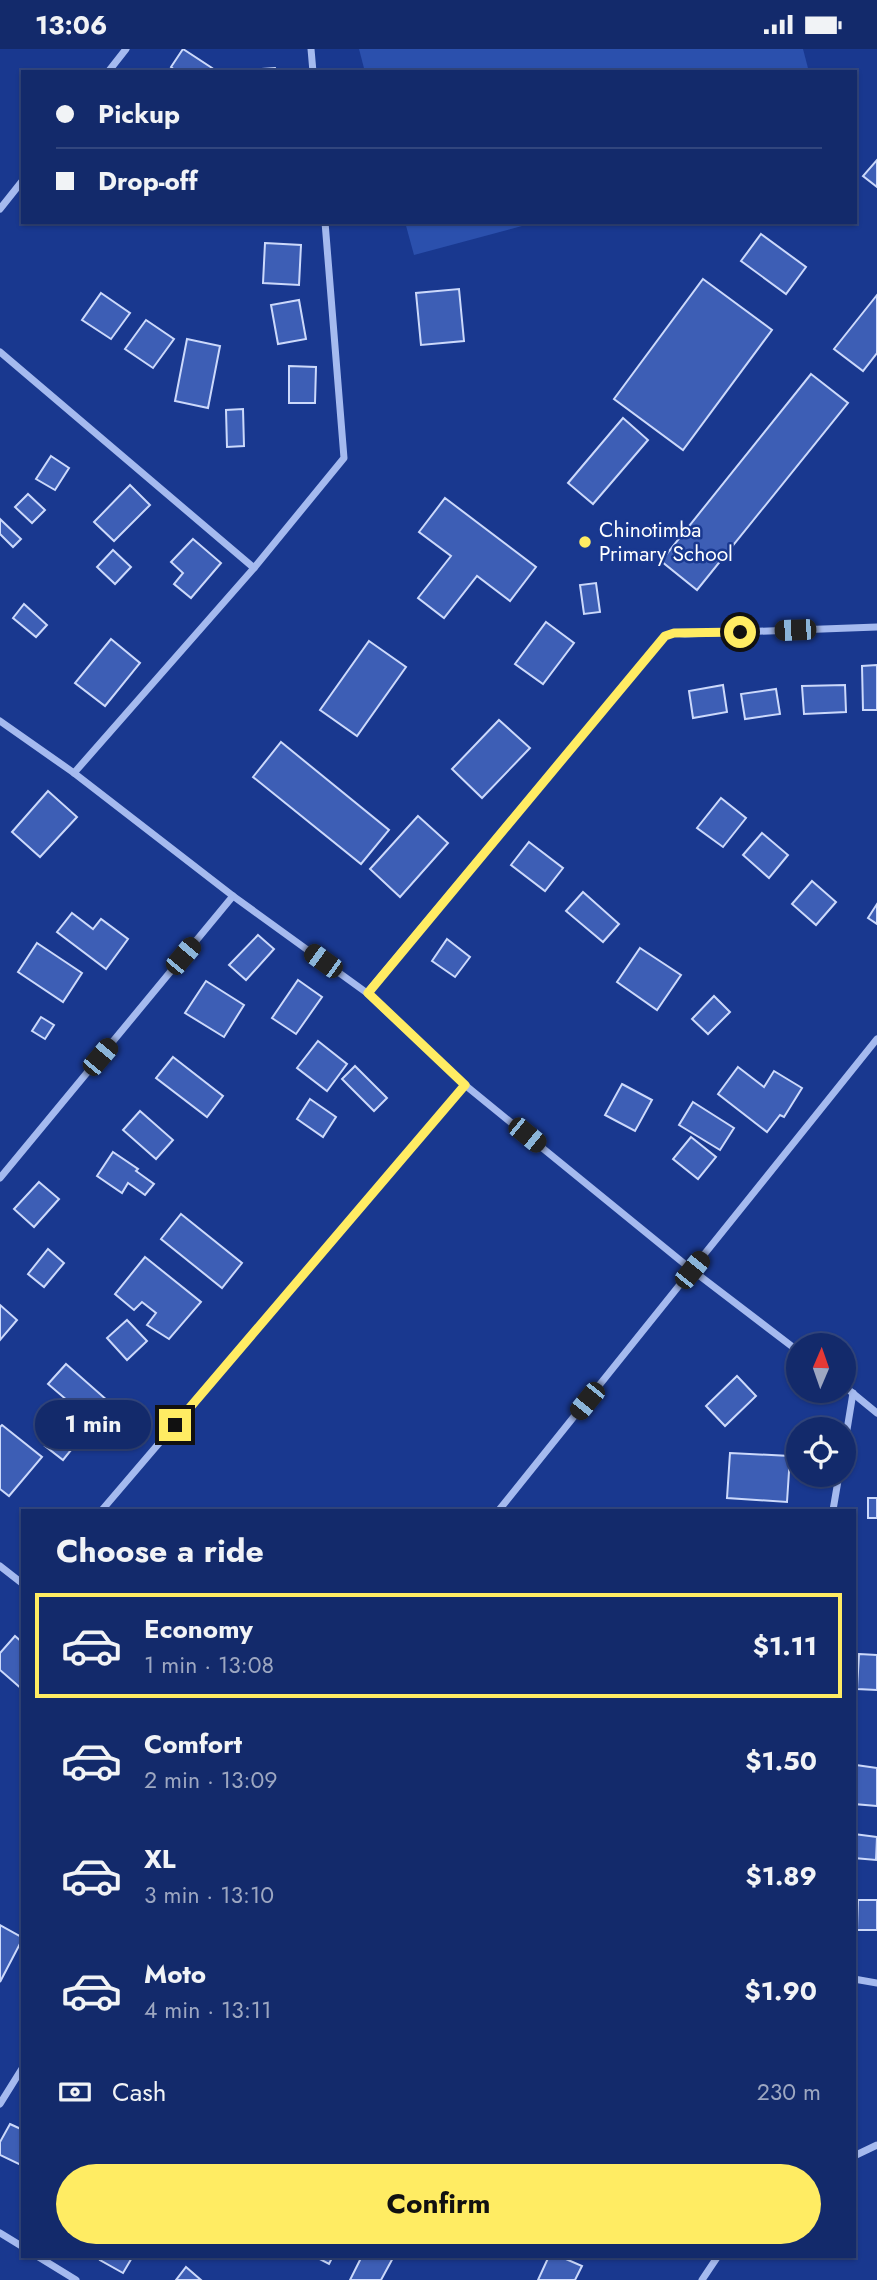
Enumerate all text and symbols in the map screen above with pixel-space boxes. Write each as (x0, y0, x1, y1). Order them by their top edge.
text: 13:06 (35, 6, 107, 44)
text: Pickup (98, 95, 180, 133)
text: Drop-off (98, 162, 198, 200)
place label: Chinotimba Primary School (599, 515, 733, 569)
marker: Chinotimba Primary School (577, 534, 593, 550)
route start (724, 616, 756, 648)
car (774, 619, 817, 641)
car (162, 933, 205, 979)
car (300, 940, 347, 982)
car (79, 1034, 122, 1080)
car (505, 1114, 550, 1156)
car (671, 1247, 714, 1293)
north arrow (786, 1333, 856, 1403)
map controls (786, 1333, 856, 1487)
car (566, 1378, 609, 1424)
callout: 1 min (35, 1401, 150, 1449)
text: 1 min (64, 1407, 122, 1441)
route end (159, 1409, 191, 1441)
button: locate (786, 1417, 856, 1487)
text: Choose a ride (56, 1528, 264, 1574)
text: Economy (144, 1610, 253, 1648)
icon: car (60, 1614, 123, 1677)
text: $1.11 (753, 1627, 817, 1665)
text: 1 min · 13:08 (144, 1648, 274, 1682)
text: Comfort (144, 1725, 242, 1763)
icon: car (60, 1729, 123, 1792)
text: $1.50 (745, 1742, 817, 1780)
text: 2 min · 13:09 (144, 1763, 278, 1797)
text: XL (144, 1840, 176, 1878)
icon: car (60, 1844, 123, 1907)
text: $1.89 (746, 1857, 817, 1895)
text: 3 min · 13:10 (144, 1878, 274, 1912)
text: Moto (144, 1955, 206, 1993)
icon: car (60, 1959, 123, 2022)
text: $1.90 (745, 1972, 817, 2010)
text: 4 min · 13:11 (144, 1993, 272, 2027)
icon: cash (56, 2073, 94, 2111)
text: Cash (112, 2073, 166, 2111)
text: 230 m (757, 2075, 821, 2109)
button: Confirm (56, 2164, 821, 2244)

